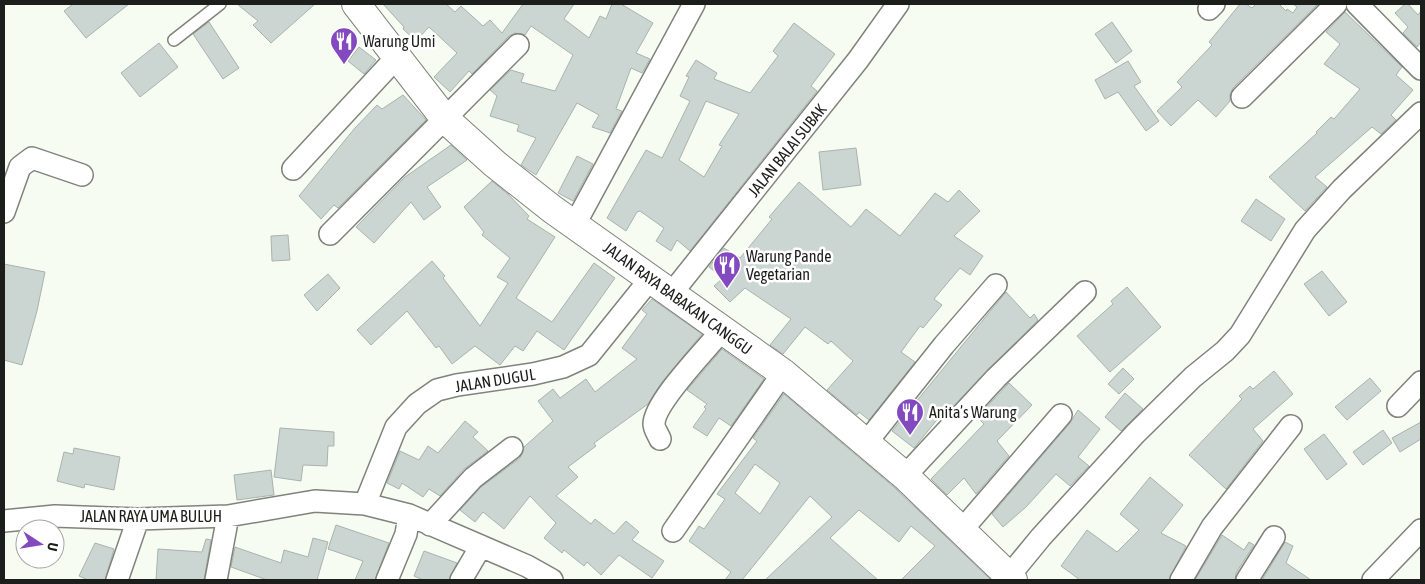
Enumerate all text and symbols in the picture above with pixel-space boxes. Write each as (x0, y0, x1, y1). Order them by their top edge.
restaurant icon: Warung Umi (329, 26, 359, 65)
place label: Warung Umi (363, 32, 435, 51)
street label: JALAN BALAI SUBAK (744, 100, 830, 200)
street label: JALAN RAYA BABAKAN CANGGU (600, 238, 756, 358)
place label: Warung Pande Vegetarian (746, 247, 831, 284)
restaurant icon: Warung Pande Vegetarian (712, 250, 742, 289)
street label: JALAN DUGUL (454, 365, 537, 395)
restaurant icon: Anita’s Warung (895, 397, 925, 436)
place label: Anita’s Warung (929, 403, 1017, 422)
street label: JALAN RAYA UMA BULUH (80, 507, 222, 525)
north arrow (15, 519, 65, 569)
text: U (44, 541, 61, 552)

